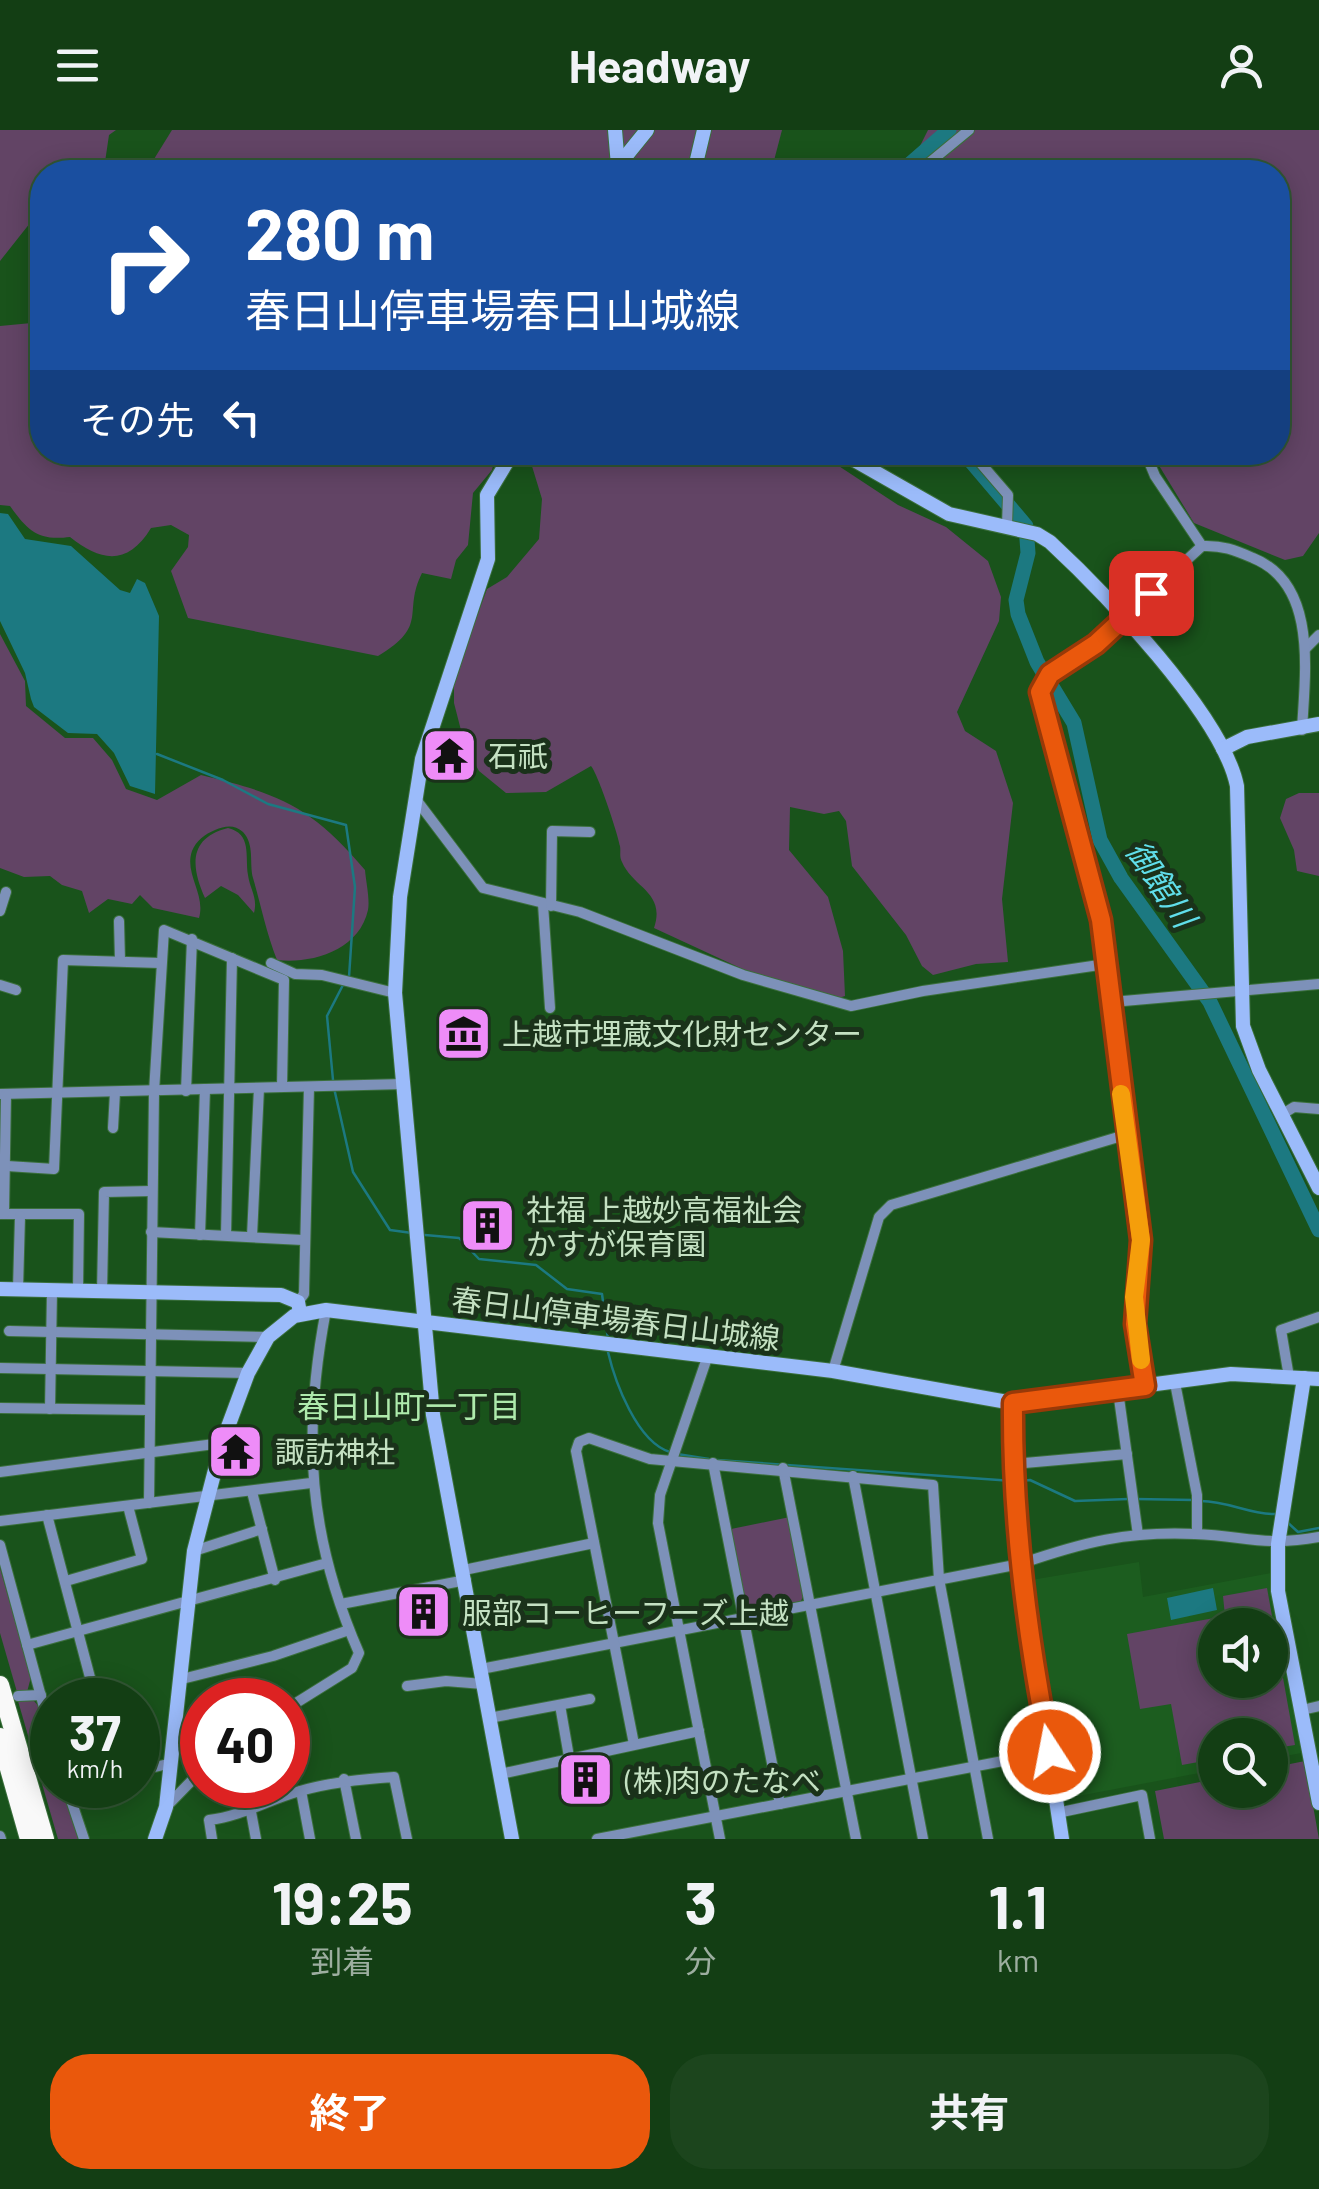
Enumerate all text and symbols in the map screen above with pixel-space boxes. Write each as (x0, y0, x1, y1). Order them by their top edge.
icon: menu (50, 38, 105, 93)
text: Headway (569, 38, 750, 92)
icon: person (1214, 38, 1269, 93)
text: 280 m (245, 190, 434, 274)
icon: right (80, 200, 210, 330)
text: 春日山停車場春日山城線 (245, 282, 740, 336)
icon: left (214, 390, 269, 445)
text: その先 (80, 396, 194, 442)
pin (1109, 551, 1194, 636)
icon: arrive (1124, 566, 1179, 621)
temple icon: 石祇 (419, 725, 479, 785)
place label: 石祇 (488, 737, 548, 773)
water label: 御館川 (1119, 833, 1206, 936)
museum icon: 上越市埋蔵文化財センター (433, 1003, 493, 1063)
place label: 上越市埋蔵文化財センター (502, 1015, 862, 1051)
place label: 社福 上越妙高福祉会 かすが保育園 (526, 1191, 802, 1261)
building icon: 社福 上越妙高福祉会 かすが保育園 (457, 1196, 517, 1256)
street label: 春日山停車場春日山城線 (450, 1280, 782, 1356)
district label: 春日山町一丁目 (297, 1386, 521, 1424)
temple icon: 諏訪神社 (206, 1421, 266, 1481)
place label: 諏訪神社 (275, 1433, 395, 1469)
building icon: 服部コーヒーフーズ上越 (393, 1582, 453, 1642)
place label: 服部コーヒーフーズ上越 (462, 1594, 789, 1630)
map controls (1198, 1608, 1288, 1808)
button: sound (1198, 1608, 1288, 1698)
speed limit sign: 40 (180, 1678, 310, 1808)
position arrow (998, 1700, 1102, 1804)
text: 37 (69, 1701, 121, 1761)
button: search (1198, 1718, 1288, 1808)
building icon: (株)肉のたなべ (556, 1750, 616, 1810)
text: km/h (67, 1753, 123, 1783)
place label: (株)肉のたなべ (624, 1762, 821, 1798)
text: 19:25 (272, 1865, 413, 1937)
text: 3 (684, 1865, 717, 1937)
text: 1.1 (989, 1869, 1047, 1941)
text: km (997, 1940, 1039, 1978)
text: 到着 (310, 1941, 374, 1979)
text: 分 (685, 1941, 717, 1979)
button: 終了 (50, 2054, 650, 2169)
button: 共有 (670, 2054, 1269, 2169)

